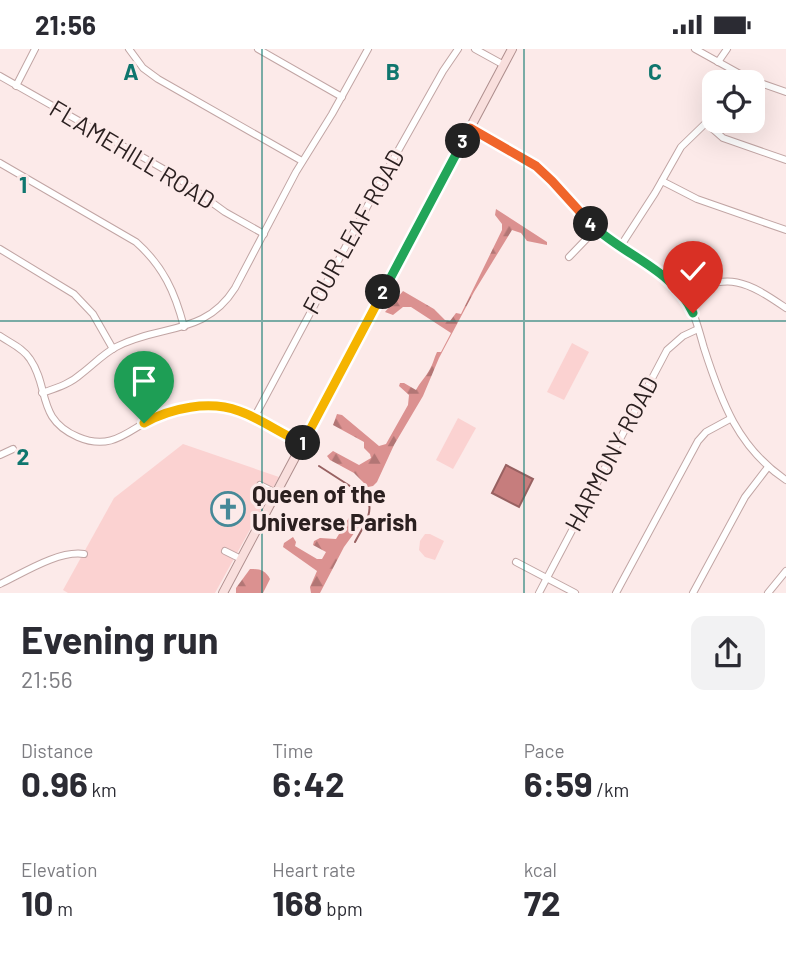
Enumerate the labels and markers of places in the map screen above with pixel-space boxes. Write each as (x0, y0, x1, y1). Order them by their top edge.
pin: 3 (446, 123, 480, 159)
pin: 4 (574, 207, 608, 241)
pin (663, 241, 723, 313)
pin: 2 (366, 275, 400, 309)
pin (114, 351, 174, 423)
pin: 1 (286, 425, 320, 461)
place label: Queen of the Universe Parish (252, 479, 417, 536)
church icon: Queen of the Universe Parish (209, 490, 247, 528)

